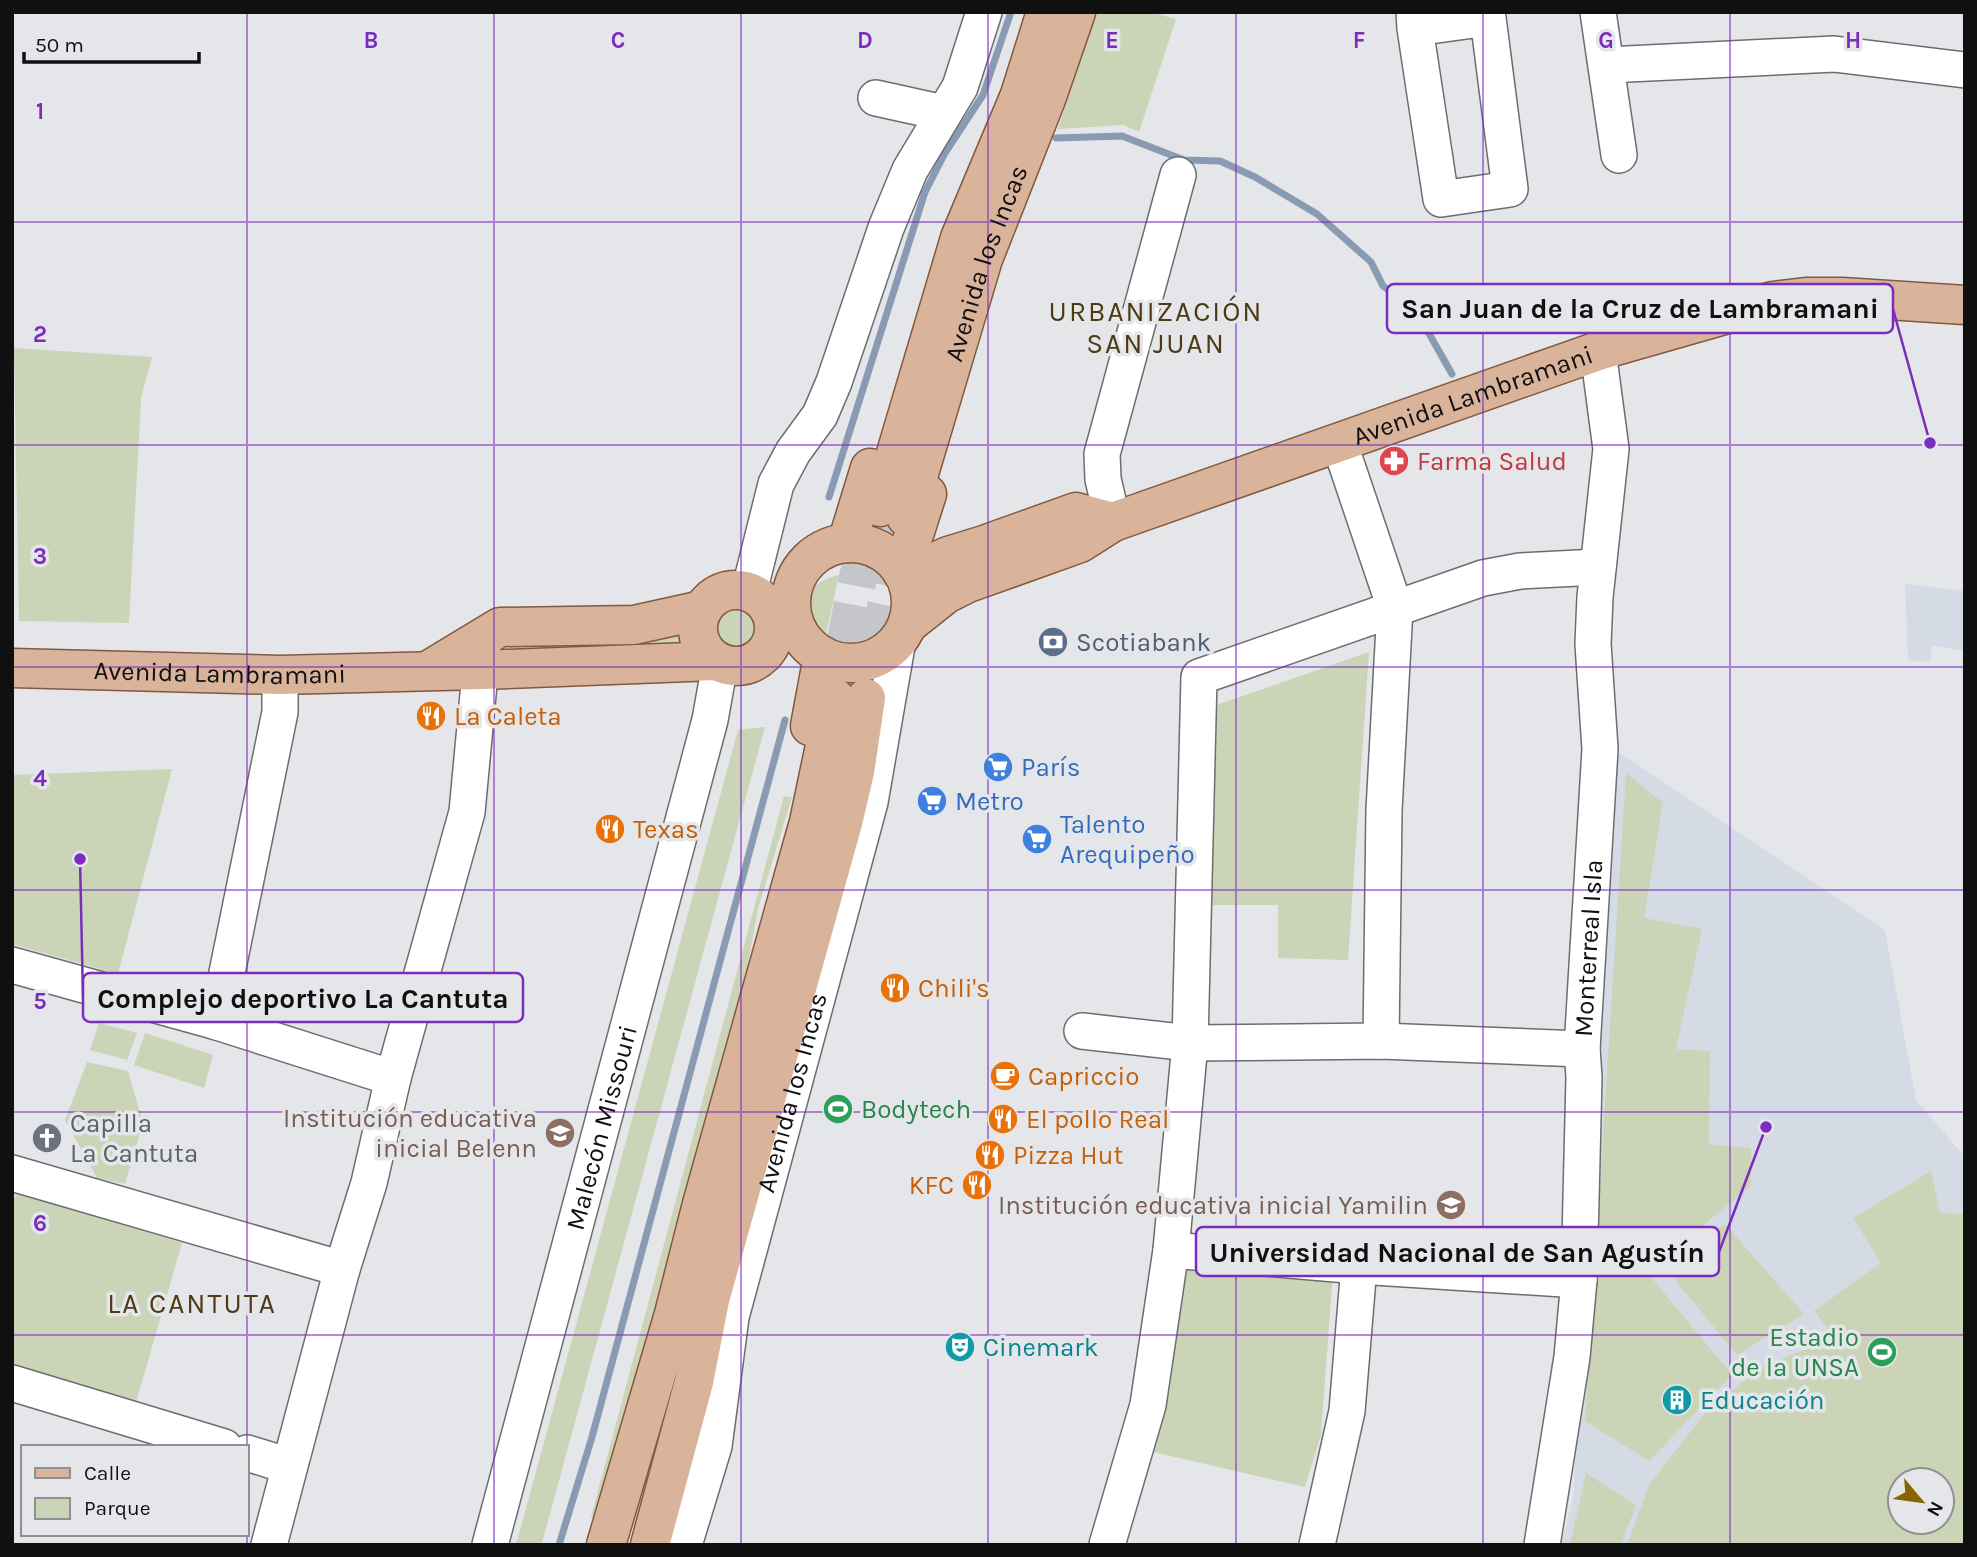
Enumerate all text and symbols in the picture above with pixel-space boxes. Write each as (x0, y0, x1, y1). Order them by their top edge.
scale bar (24, 21, 200, 65)
text: B (364, 27, 378, 54)
text: C (611, 27, 625, 54)
text: D (857, 27, 873, 54)
text: E (1105, 27, 1119, 54)
text: F (1353, 27, 1365, 54)
text: G (1598, 27, 1614, 54)
text: H (1845, 27, 1861, 54)
text: 50 m (35, 33, 84, 57)
text: 1 (36, 98, 44, 125)
street label: Avenida los Incas (938, 161, 1034, 365)
callout: San Juan de la Cruz de Lambramani (1387, 284, 1893, 333)
text: San Juan de la Cruz de Lambramani (1401, 292, 1879, 325)
district label: URBANIZACIÓN SAN JUAN (1049, 295, 1263, 360)
text: 2 (33, 321, 47, 348)
street label: Avenida Lambramani (1349, 339, 1597, 452)
pharmacy icon: Farma Salud (1377, 444, 1411, 478)
place label: Farma Salud (1417, 446, 1567, 477)
text: 3 (33, 543, 47, 570)
bank icon: Scotiabank (1036, 625, 1070, 659)
place label: Scotiabank (1076, 627, 1211, 658)
street label: Avenida Lambramani (93, 655, 346, 691)
restaurant icon: La Caleta (414, 699, 448, 733)
place label: La Caleta (454, 701, 562, 732)
supermarket icon: París (981, 750, 1015, 784)
place label: París (1021, 752, 1081, 783)
text: 4 (33, 765, 47, 792)
supermarket icon: Metro (915, 784, 949, 818)
place label: Metro (955, 786, 1024, 817)
place label: Talento Arequipeño (1060, 809, 1195, 870)
restaurant icon: Texas (593, 812, 627, 846)
place label: Texas (633, 814, 699, 845)
supermarket icon: Talento Arequipeño (1020, 822, 1054, 856)
street label: Monterreal Isla (1567, 858, 1609, 1038)
restaurant icon: Chili's (878, 971, 912, 1005)
callout: Complejo deportivo La Cantuta (83, 973, 523, 1022)
place label: Chili's (918, 973, 990, 1004)
text: Complejo deportivo La Cantuta (97, 982, 509, 1015)
text: 5 (33, 988, 47, 1015)
street label: Avenida los Incas (750, 989, 833, 1196)
street label: Malecón Missouri (559, 1022, 643, 1233)
cafe icon: Capriccio (988, 1059, 1022, 1093)
place label: Capriccio (1028, 1061, 1139, 1092)
sports icon: Bodytech (821, 1092, 855, 1126)
place label: Bodytech (861, 1094, 971, 1125)
restaurant icon: El pollo Real (986, 1102, 1020, 1136)
place label: Institución educativa inicial Belenn (283, 1103, 537, 1164)
place label: El pollo Real (1026, 1104, 1169, 1135)
place label: Capilla La Cantuta (70, 1108, 198, 1169)
school or university icon: Institución educativa inicial Belenn (543, 1116, 577, 1150)
church icon: Capilla La Cantuta (30, 1121, 64, 1155)
restaurant icon: Pizza Hut (973, 1138, 1007, 1172)
place label: Pizza Hut (1013, 1140, 1123, 1171)
restaurant icon: KFC (960, 1168, 994, 1202)
place label: KFC (909, 1170, 954, 1201)
school or university icon: Institución educativa inicial Yamilin (1434, 1188, 1468, 1222)
place label: Institución educativa inicial Yamilin (998, 1190, 1428, 1221)
text: 6 (33, 1210, 47, 1237)
callout: Universidad Nacional de San Agustín (1196, 1227, 1719, 1276)
text: Universidad Nacional de San Agustín (1209, 1236, 1705, 1269)
district label: LA CANTUTA (107, 1287, 277, 1320)
place label: Estadio de la UNSA (1731, 1322, 1859, 1383)
theatre icon: Cinemark (943, 1330, 977, 1364)
place label: Cinemark (983, 1332, 1098, 1363)
sports icon: Estadio de la UNSA (1865, 1335, 1899, 1369)
building icon: Educación (1660, 1383, 1694, 1417)
place label: Educación (1700, 1385, 1825, 1416)
legend (21, 1445, 248, 1536)
text: Calle (84, 1461, 131, 1485)
north arrow (1886, 1466, 1956, 1536)
text: Parque (84, 1496, 151, 1520)
text: N (1922, 1497, 1948, 1520)

